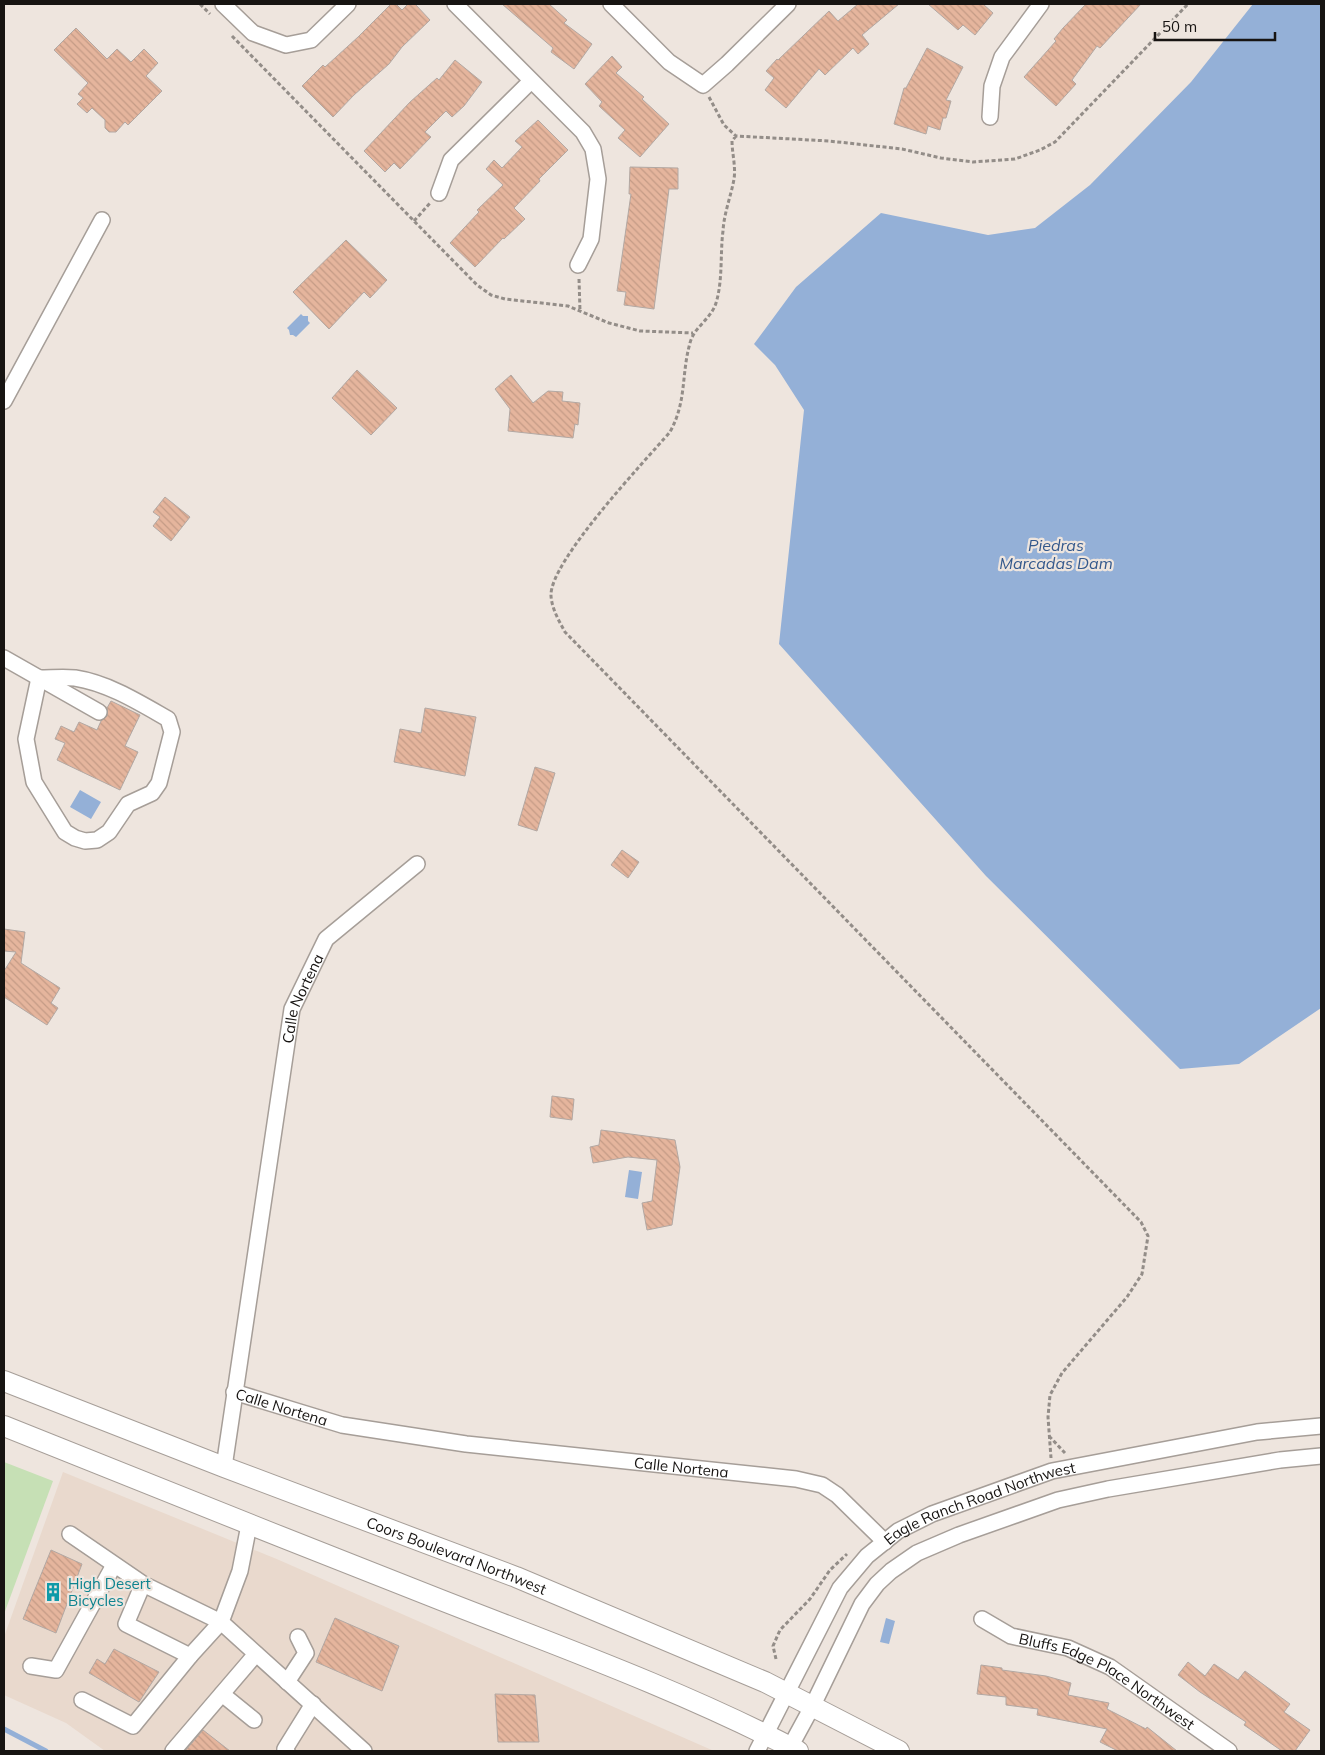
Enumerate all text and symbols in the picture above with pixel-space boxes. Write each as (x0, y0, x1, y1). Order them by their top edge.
scale bar (1155, 10, 1275, 42)
text: 50 m (1162, 17, 1197, 36)
water label: Piedras Marcadas Dam (999, 535, 1113, 573)
street label: Calle Nortena (278, 950, 327, 1045)
street label: Calle Nortena (234, 1384, 330, 1430)
street label: Calle Nortena (633, 1452, 730, 1481)
street label: Eagle Ranch Road Northwest (880, 1457, 1077, 1548)
street label: Coors Boulevard Northwest (364, 1512, 550, 1598)
place label: High Desert Bicycles (68, 1574, 151, 1610)
building icon: High Desert Bicycles (42, 1581, 64, 1603)
street label: Bluffs Edge Place Northwest (1017, 1628, 1199, 1734)

